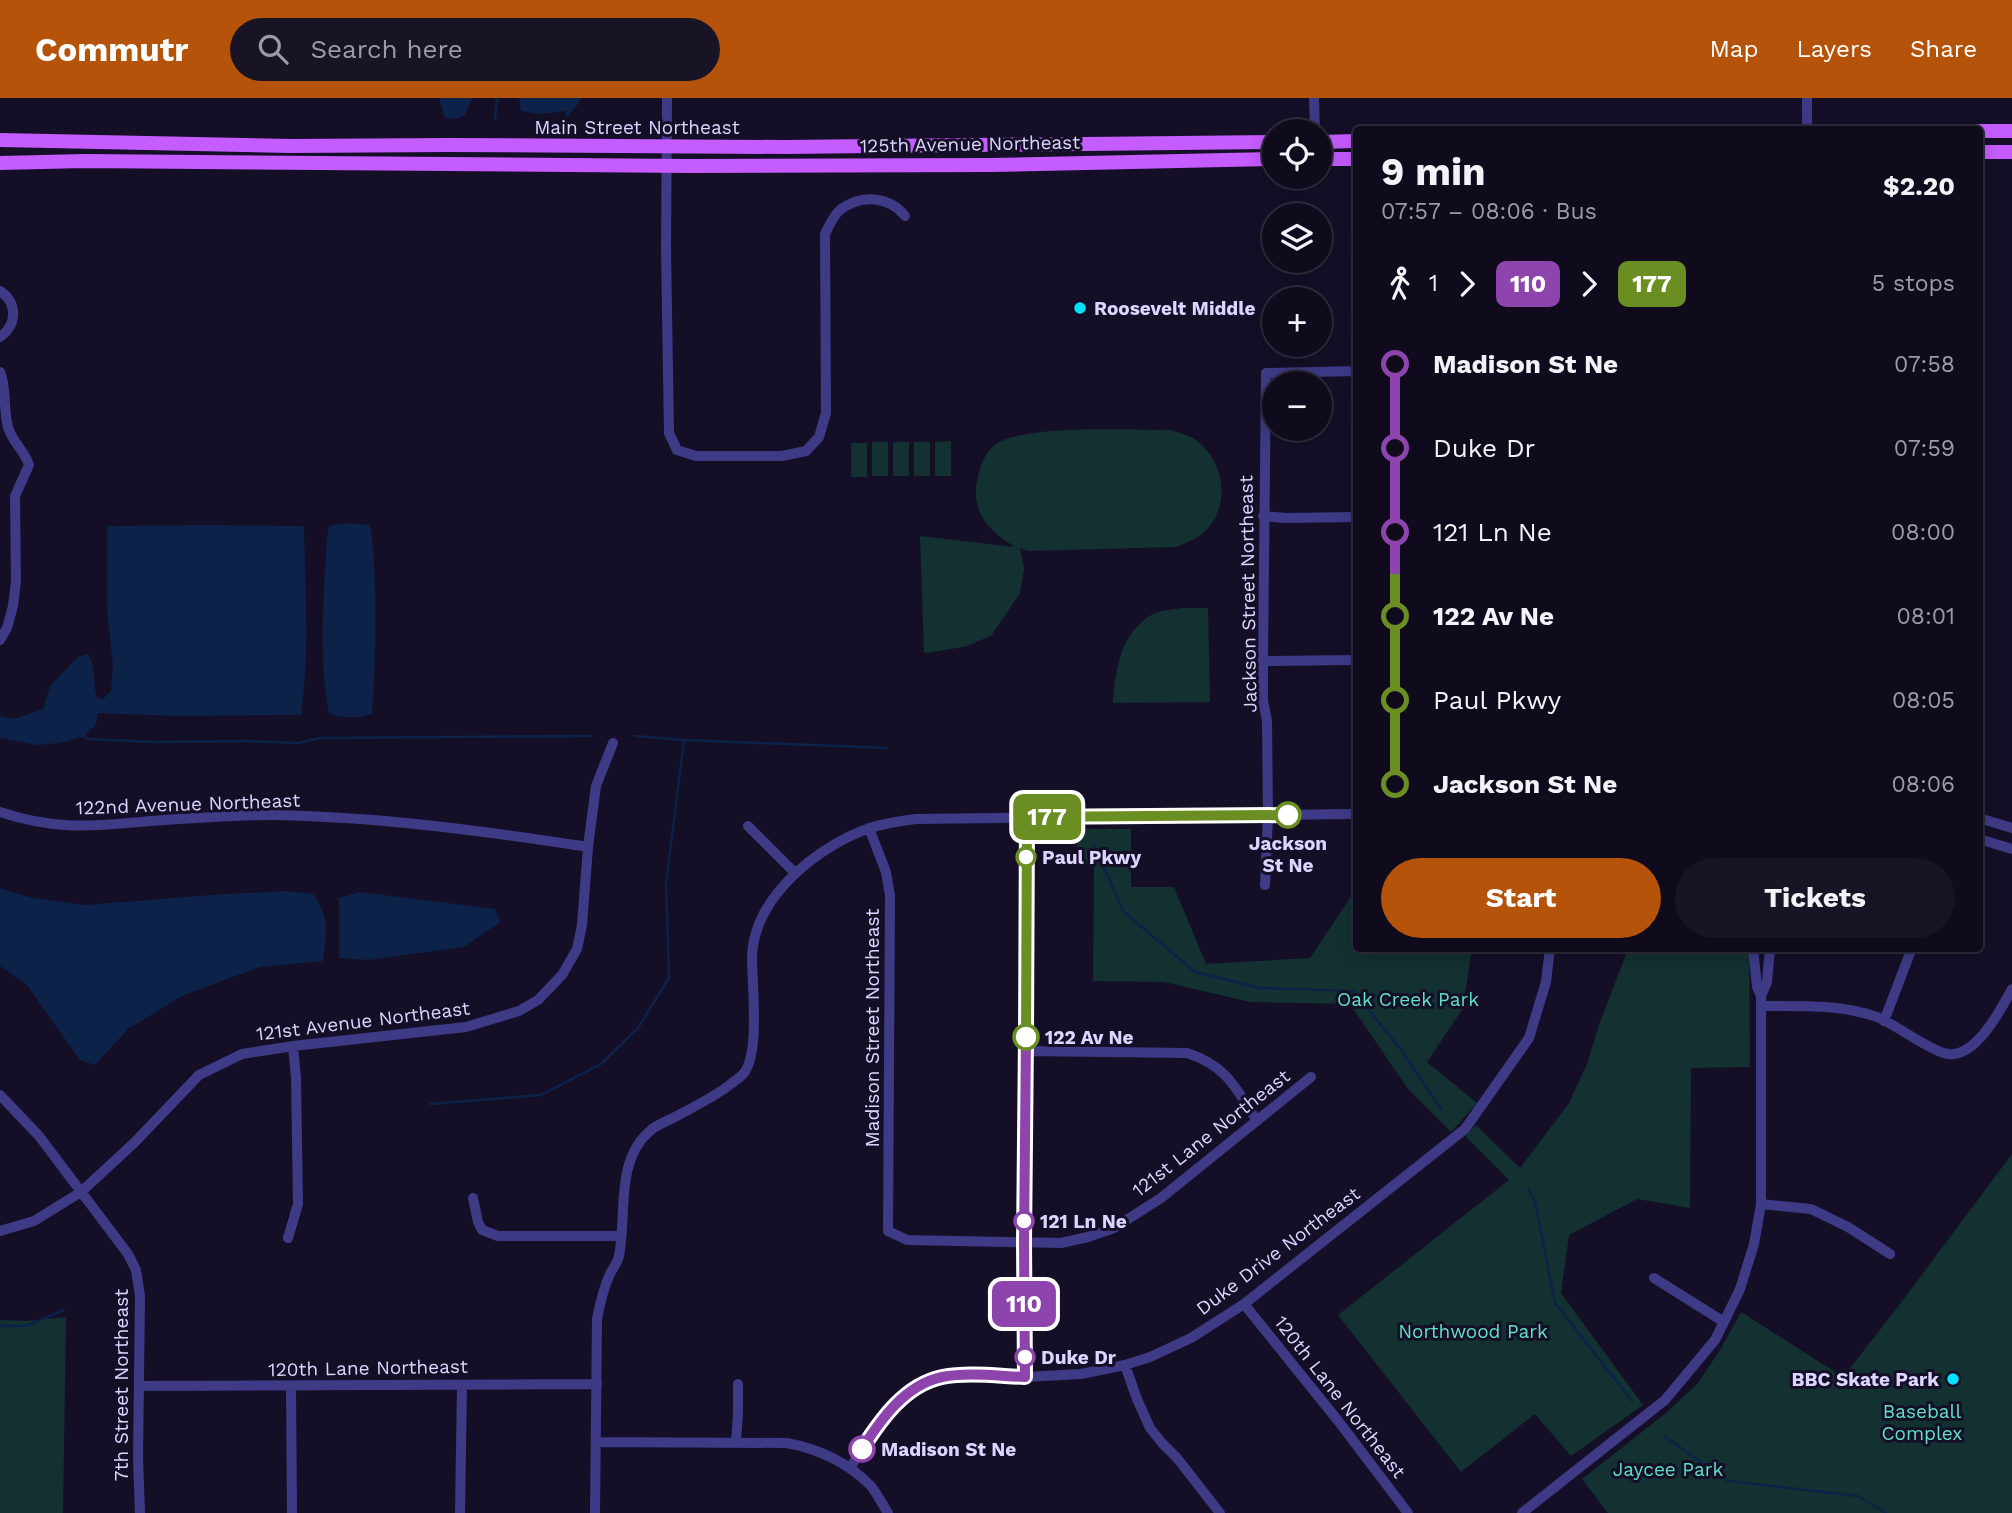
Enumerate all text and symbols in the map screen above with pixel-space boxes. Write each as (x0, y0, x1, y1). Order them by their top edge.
search box (230, 18, 720, 81)
text: Commutr (35, 30, 188, 69)
icon: search (254, 30, 292, 68)
text: Search here (310, 34, 463, 64)
text: Map (1710, 35, 1758, 63)
text: Layers (1796, 35, 1872, 63)
text: Share (1910, 35, 1977, 63)
street label: Main Street Northeast (534, 116, 740, 139)
map controls (1262, 119, 1332, 441)
button: locate (1262, 119, 1332, 189)
street label: 125th Avenue Northeast (860, 131, 1080, 157)
text: 9 min (1381, 150, 1486, 194)
text: $2.20 (1883, 171, 1955, 201)
text: 07:57 – 08:06 · Bus (1381, 198, 1597, 225)
button: layers (1262, 203, 1332, 273)
icon: walk (1381, 265, 1419, 303)
icon: forward (1448, 265, 1486, 303)
icon: forward (1570, 265, 1608, 303)
text: 1 (1429, 270, 1438, 297)
text: 110 (1510, 270, 1546, 298)
text: 177 (1632, 270, 1672, 298)
text: 5 stops (1872, 270, 1955, 297)
button: + (1262, 287, 1332, 357)
place label: Roosevelt Middle (1094, 297, 1255, 320)
marker: Roosevelt Middle (1072, 300, 1088, 316)
text: Madison St Ne (1433, 349, 1618, 379)
text: 07:58 (1894, 351, 1955, 378)
button: − (1262, 371, 1332, 441)
text: Duke Dr (1433, 433, 1535, 463)
text: 07:59 (1894, 435, 1955, 462)
street label: Jackson Street Northeast (1234, 475, 1262, 713)
text: 121 Ln Ne (1433, 517, 1552, 547)
text: 08:00 (1891, 519, 1955, 546)
text: 122 Av Ne (1433, 601, 1554, 631)
text: 08:01 (1896, 603, 1955, 630)
text: Paul Pkwy (1433, 685, 1561, 715)
text: 08:05 (1892, 687, 1955, 714)
text: Jackson St Ne (1433, 769, 1617, 799)
text: 08:06 (1891, 771, 1955, 798)
street label: 122nd Avenue Northeast (75, 789, 301, 819)
line badge: 177 (1007, 794, 1087, 840)
marker: Jackson St Ne (1275, 802, 1301, 828)
text: 177 (1027, 803, 1067, 831)
place label: Jackson St Ne (1249, 832, 1327, 877)
place label: Paul Pkwy (1042, 846, 1141, 869)
marker: Paul Pkwy (1016, 847, 1036, 867)
button: Start (1381, 858, 1661, 938)
button: Tickets (1675, 858, 1955, 938)
street label: Madison Street Northeast (861, 908, 884, 1147)
park label: Oak Creek Park (1337, 988, 1479, 1011)
street label: 121st Avenue Northeast (255, 996, 471, 1046)
marker: 122 Av Ne (1013, 1024, 1039, 1050)
place label: 122 Av Ne (1045, 1026, 1133, 1049)
street label: 121st Lane Northeast (1128, 1064, 1294, 1202)
street label: Duke Drive Northeast (1192, 1182, 1364, 1320)
place label: 121 Ln Ne (1040, 1210, 1127, 1233)
marker: 121 Ln Ne (1014, 1211, 1034, 1231)
line badge: 110 (984, 1281, 1064, 1327)
street label: 7th Street Northeast (110, 1289, 133, 1481)
text: 110 (1006, 1290, 1042, 1318)
street label: 120th Lane Northeast (1269, 1311, 1411, 1483)
park label: Northwood Park (1398, 1320, 1548, 1343)
place label: Duke Dr (1041, 1346, 1117, 1369)
marker: Duke Dr (1015, 1347, 1035, 1367)
street label: 120th Lane Northeast (268, 1355, 468, 1381)
place label: BBC Skate Park (1792, 1368, 1939, 1391)
marker: BBC Skate Park (1945, 1371, 1961, 1387)
park label: Baseball Complex (1882, 1400, 1963, 1445)
marker: Madison St Ne (849, 1436, 875, 1462)
place label: Madison St Ne (881, 1438, 1016, 1461)
park label: Jaycee Park (1613, 1458, 1723, 1481)

